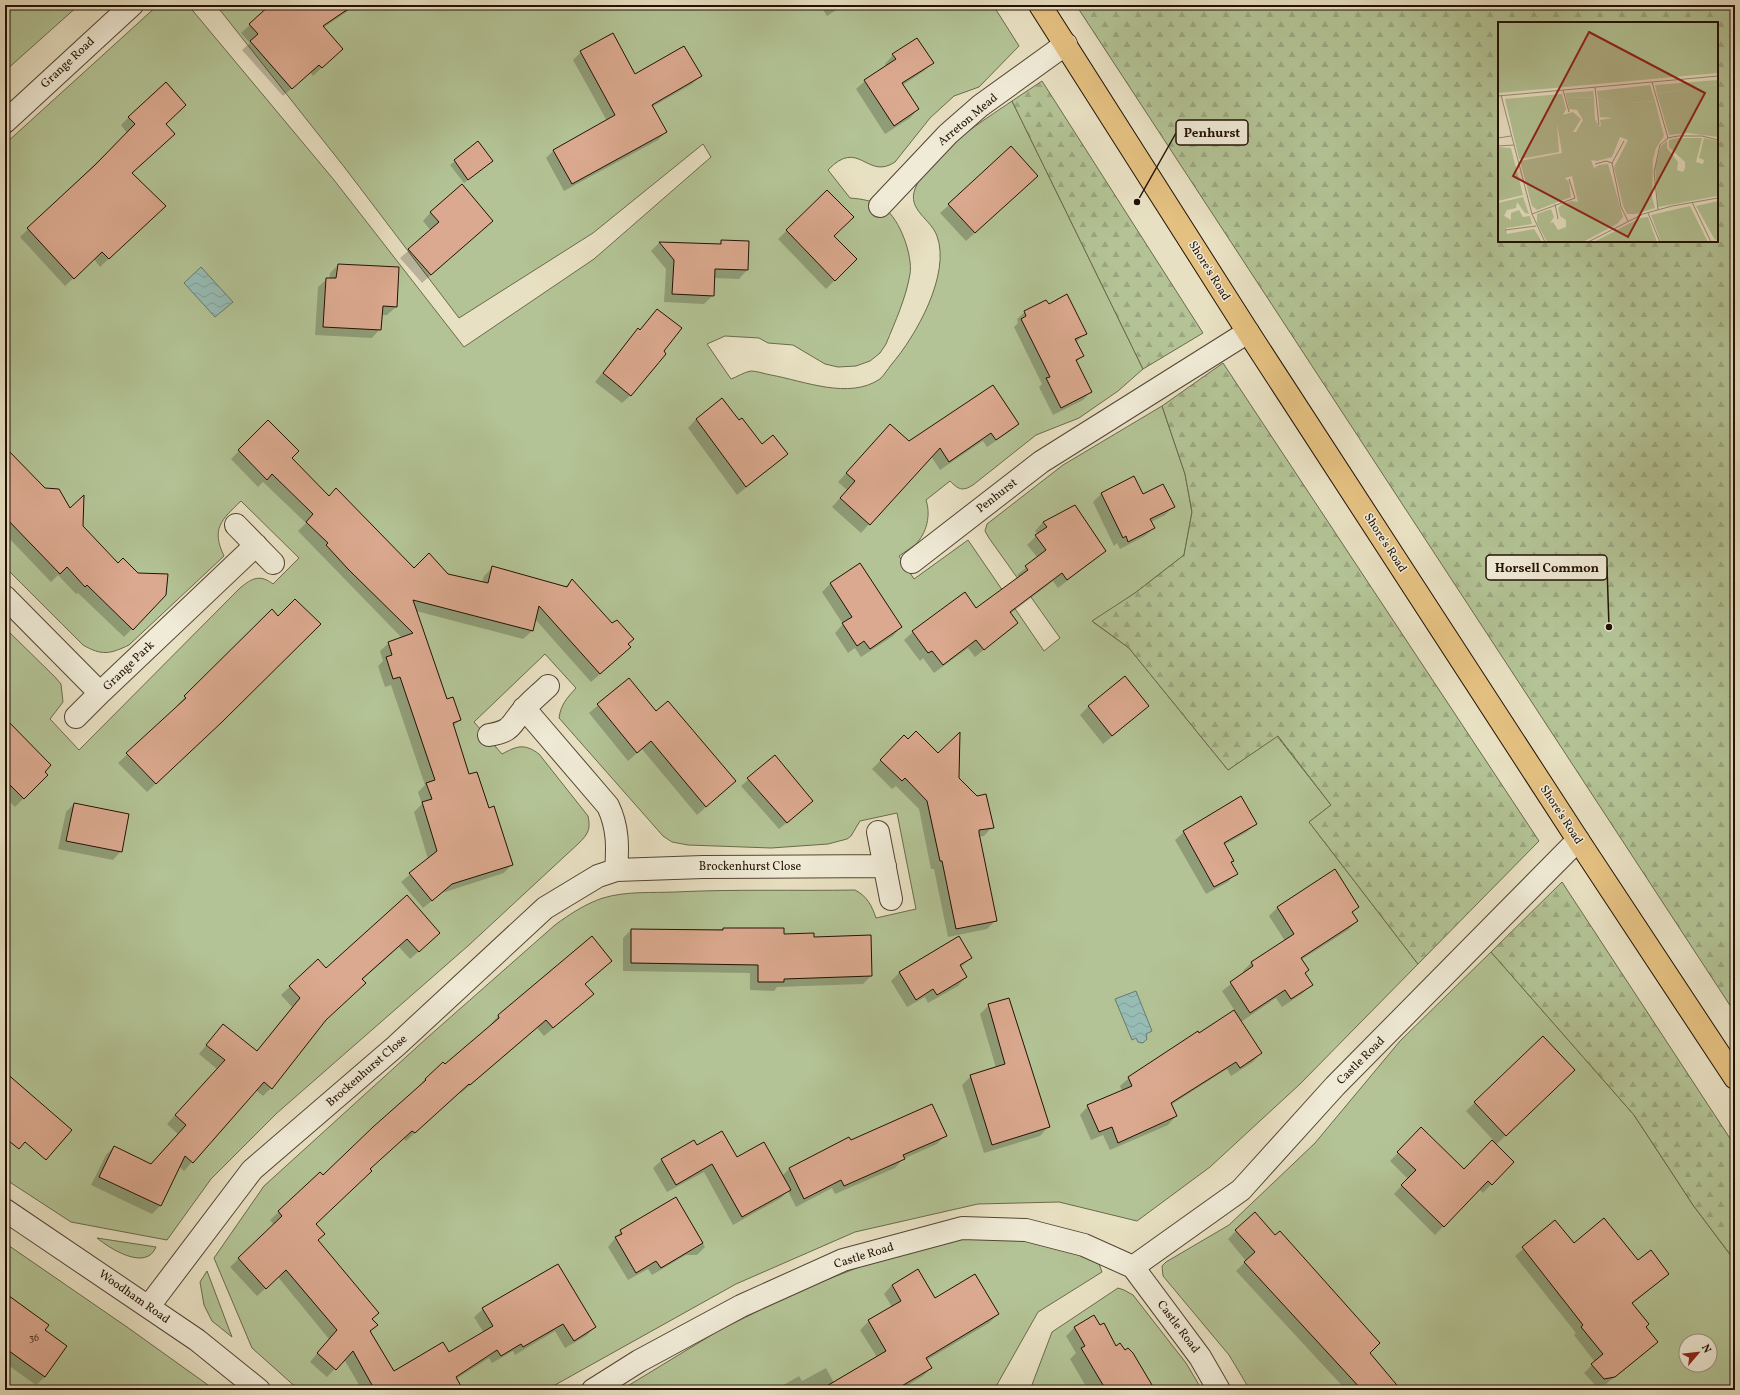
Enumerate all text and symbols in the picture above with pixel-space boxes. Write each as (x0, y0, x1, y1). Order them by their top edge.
inset map (1498, 22, 1718, 242)
street label: Grange Road (38, 34, 99, 92)
street label: Arreton Mead (935, 90, 1002, 150)
callout: Penhurst (1176, 120, 1248, 145)
text: Penhurst (1184, 125, 1240, 143)
street label: Shore's Road (1184, 238, 1234, 304)
street label: Penhurst (973, 475, 1021, 517)
street label: Shore's Road (1360, 510, 1410, 576)
callout: Horsell Common (1486, 555, 1607, 580)
text: Horsell Common (1495, 560, 1600, 578)
street label: Grange Park (100, 637, 159, 695)
street label: Shore's Road (1536, 782, 1586, 848)
street label: Brockenhurst Close (699, 859, 802, 875)
street label: Brockenhurst Close (323, 1031, 411, 1111)
street label: Castle Road (1333, 1033, 1389, 1089)
street label: Castle Road (832, 1239, 896, 1273)
street label: Woodham Road (95, 1266, 173, 1328)
street label: Castle Road (1153, 1297, 1203, 1357)
house number: 36 (29, 1331, 39, 1345)
north arrow (1678, 1333, 1718, 1373)
text: N (1697, 1342, 1714, 1356)

